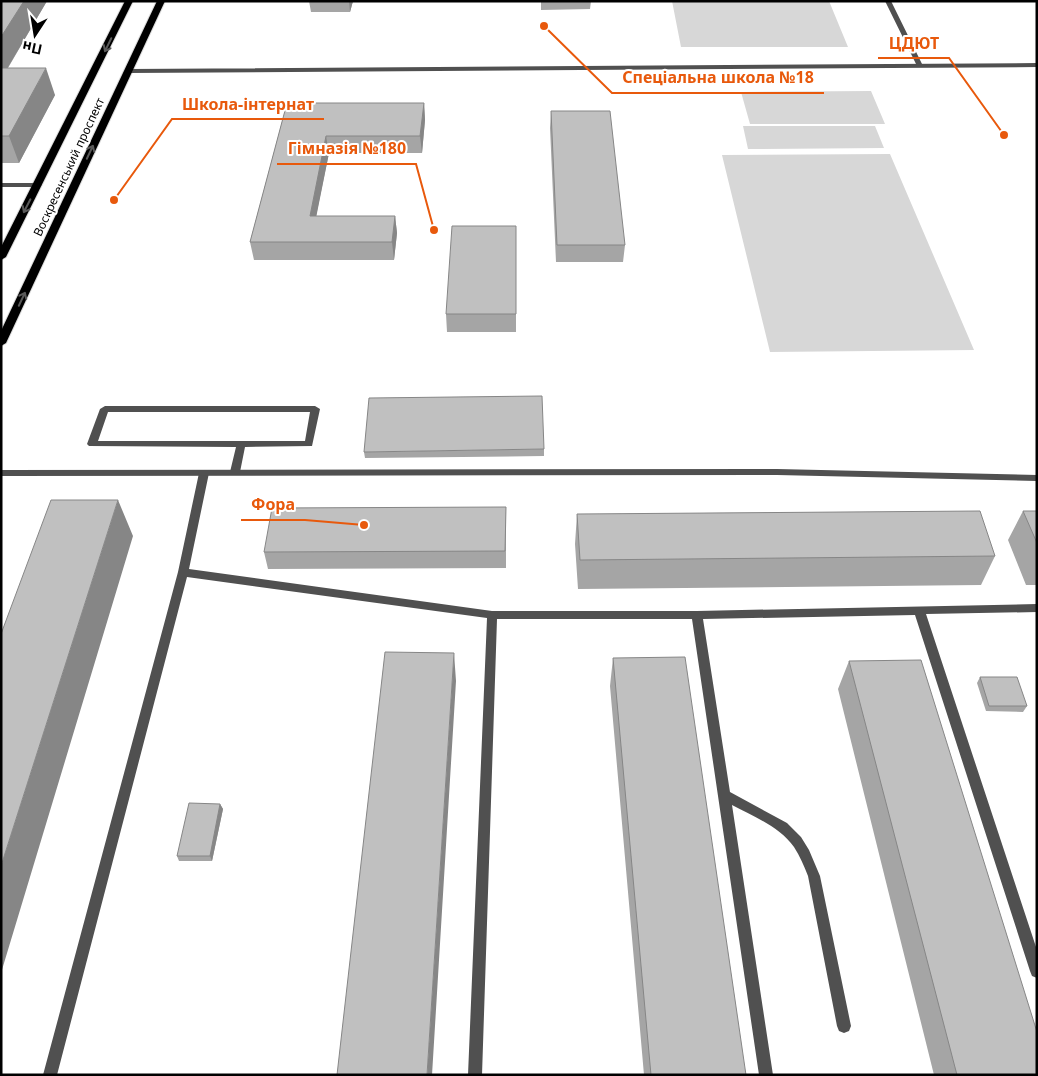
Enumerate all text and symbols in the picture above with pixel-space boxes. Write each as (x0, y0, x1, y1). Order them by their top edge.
north arrow (10, 10, 60, 60)
callout: ЦДЮТ (878, 27, 949, 58)
text: ЦДЮТ (889, 32, 939, 54)
text: Пн (21, 37, 44, 60)
one-way arrow (102, 37, 112, 52)
callout: Спеціальна школа №18 (612, 62, 824, 93)
text: Спеціальна школа №18 (622, 66, 814, 88)
callout: Школа-інтернат (172, 88, 324, 119)
text: Школа-інтернат (182, 93, 314, 115)
street label: Воскресенський проспект (29, 94, 108, 239)
callout: Гімназія №180 (277, 133, 416, 164)
text: Гімназія №180 (288, 137, 406, 159)
one-way arrow (86, 145, 96, 160)
one-way arrow (22, 198, 31, 213)
one-way arrow (17, 292, 27, 307)
callout: Фора (241, 489, 305, 520)
text: Фора (251, 493, 295, 515)

